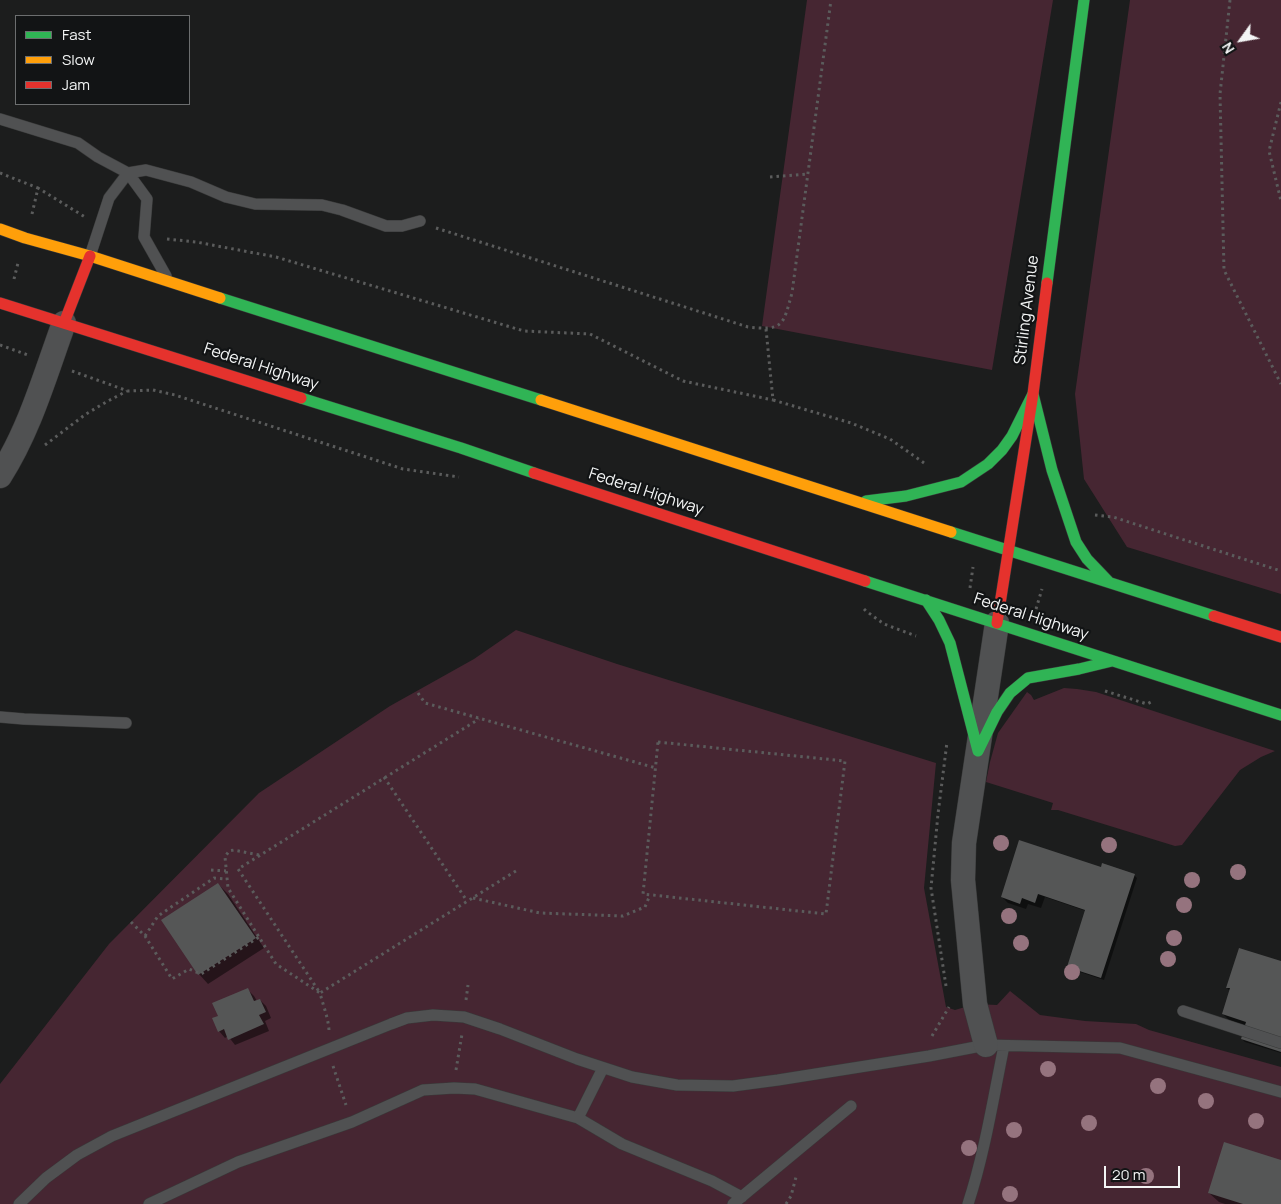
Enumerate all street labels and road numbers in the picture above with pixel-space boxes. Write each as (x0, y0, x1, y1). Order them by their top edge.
street label: Stirling Avenue (1011, 254, 1043, 366)
street label: Federal Highway (201, 339, 321, 395)
street label: Federal Highway (586, 464, 706, 520)
street label: Federal Highway (971, 589, 1091, 645)

